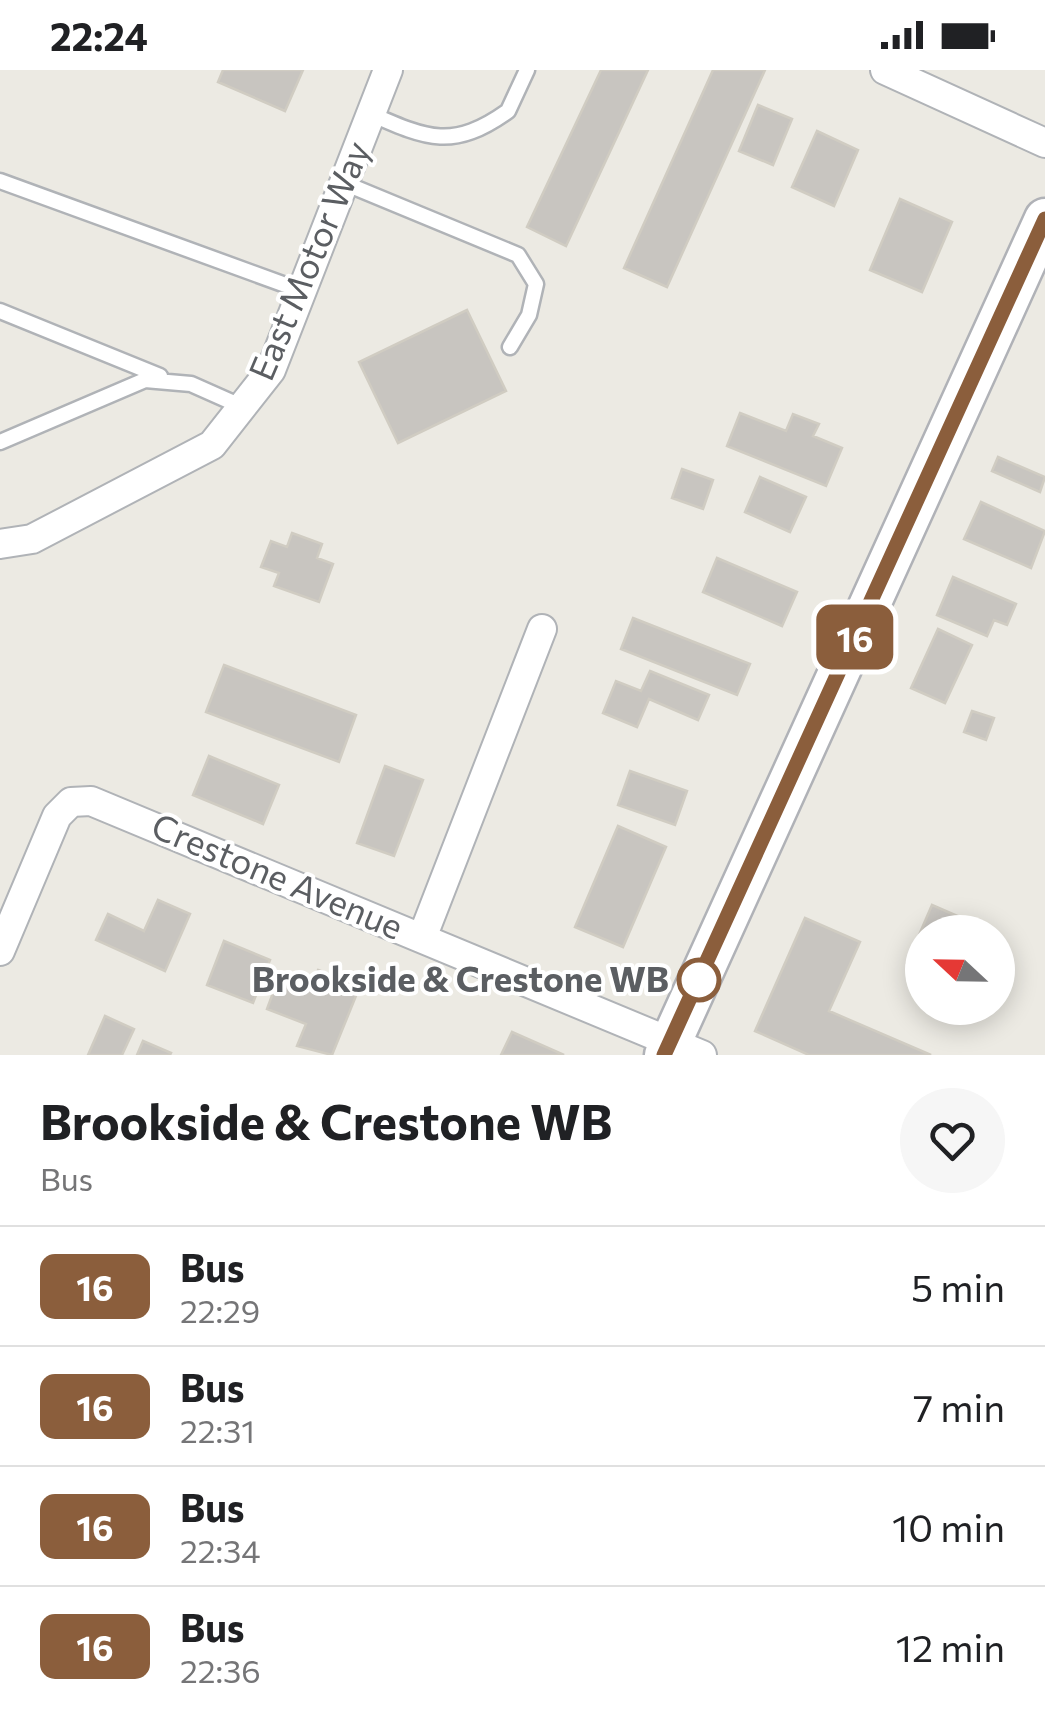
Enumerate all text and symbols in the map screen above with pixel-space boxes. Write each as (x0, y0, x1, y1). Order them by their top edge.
text: 22:24 (50, 12, 148, 59)
street label: East Motor Way (238, 134, 377, 386)
line badge: 16 (810, 604, 900, 670)
text: 16 (836, 616, 874, 659)
street label: Crestone Avenue (146, 802, 410, 947)
north arrow (905, 915, 1015, 1025)
map controls (905, 915, 1015, 1025)
place label: Brookside & Crestone WB (252, 956, 669, 999)
marker: Brookside & Crestone WB (678, 959, 720, 1001)
button: heart (900, 1088, 1005, 1193)
text: Brookside & Crestone WB (40, 1091, 612, 1150)
text: Bus (40, 1158, 93, 1198)
text: Bus (180, 1243, 245, 1290)
text: 5 min (911, 1263, 1005, 1310)
text: 16 (76, 1265, 114, 1308)
text: 22:29 (180, 1290, 260, 1330)
text: Bus (180, 1363, 245, 1410)
text: 7 min (913, 1383, 1005, 1430)
text: 16 (76, 1385, 114, 1428)
text: 22:31 (180, 1410, 255, 1450)
text: Bus (180, 1483, 245, 1530)
text: 10 min (892, 1503, 1005, 1550)
text: 16 (76, 1505, 114, 1548)
text: 22:34 (180, 1530, 261, 1570)
text: Bus (180, 1603, 245, 1650)
text: 12 min (896, 1623, 1005, 1670)
text: 16 (76, 1625, 114, 1668)
text: 22:36 (180, 1650, 261, 1690)

